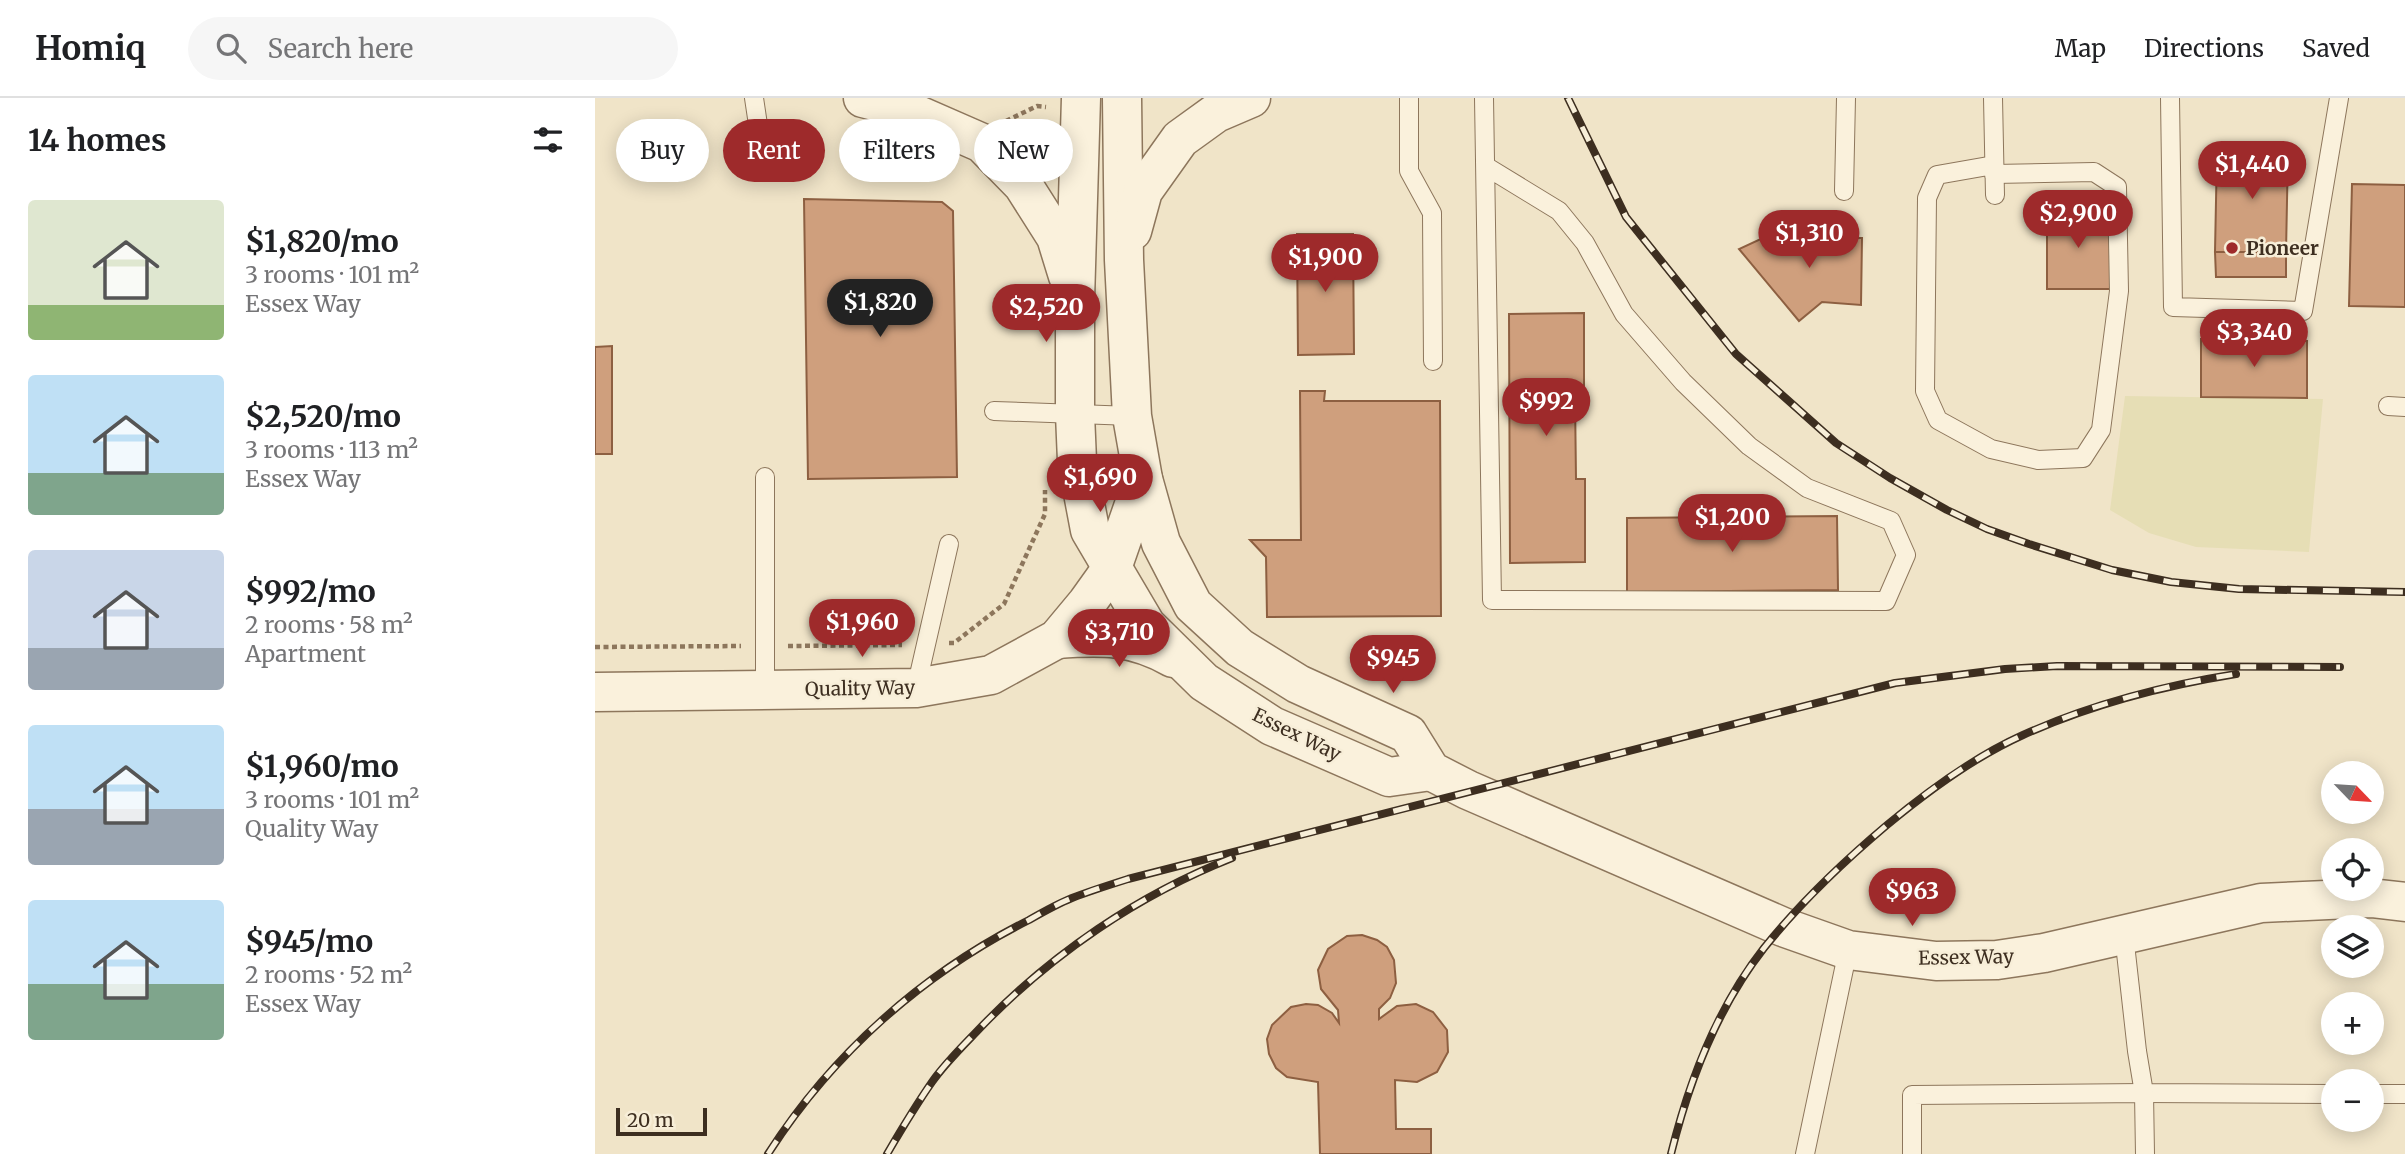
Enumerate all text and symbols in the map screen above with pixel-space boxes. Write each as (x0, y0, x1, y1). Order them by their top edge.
search box (188, 17, 678, 80)
text: Homiq (35, 28, 146, 69)
icon: search (212, 29, 250, 67)
text: Search here (268, 32, 413, 65)
text: Map (2055, 33, 2106, 64)
text: Directions (2144, 33, 2264, 64)
text: Saved (2302, 33, 2370, 64)
chip: Buy (616, 119, 709, 182)
chip: Rent (723, 119, 825, 182)
chip: Filters (839, 119, 960, 182)
chip: New (974, 119, 1073, 182)
text: 14 homes (28, 121, 166, 159)
icon: filters (529, 121, 567, 159)
pin: $1,440 (2195, 141, 2309, 201)
text: $1,440 (2214, 149, 2290, 178)
pin: $2,900 (2021, 190, 2135, 250)
text: $2,900 (2039, 198, 2117, 227)
pin: $1,310 (1752, 211, 1866, 270)
text: $1,310 (1774, 218, 1844, 247)
text: $1,820/mo (245, 222, 399, 260)
icon: home (84, 228, 168, 312)
pin: $1,900 (1268, 234, 1382, 294)
place label: Pioneer (2246, 236, 2319, 260)
marker: Pioneer (2224, 240, 2240, 256)
text: $1,900 (1287, 242, 1363, 271)
text: 3 rooms · 101 m² (245, 260, 419, 289)
pin: $1,820 (823, 280, 937, 339)
pin: $2,520 (989, 285, 1103, 344)
text: $1,820 (843, 287, 917, 316)
text: Essex Way (245, 289, 361, 318)
text: $2,520 (1008, 292, 1084, 321)
pin: $3,340 (2197, 310, 2311, 369)
text: $3,340 (2216, 317, 2292, 346)
pin: $992 (1505, 378, 1587, 438)
text: $992 (1518, 386, 1574, 415)
text: $2,520/mo (245, 397, 401, 435)
icon: home (84, 403, 168, 487)
text: 3 rooms · 113 m² (245, 435, 418, 464)
pin: $1,690 (1043, 454, 1157, 514)
text: $1,690 (1063, 462, 1137, 491)
text: Essex Way (245, 464, 361, 493)
pin: $1,200 (1675, 494, 1789, 554)
text: $1,200 (1694, 502, 1770, 531)
text: $992/mo (245, 572, 376, 610)
icon: home (84, 578, 168, 662)
pin: $1,960 (805, 600, 919, 659)
text: $1,960 (825, 607, 899, 636)
text: 2 rooms · 58 m² (245, 610, 413, 639)
pin: $3,710 (1062, 610, 1176, 669)
text: $3,710 (1084, 617, 1154, 646)
pin: $945 (1352, 636, 1434, 695)
text: Apartment (245, 639, 366, 668)
text: $945 (1366, 643, 1420, 672)
street label: Quality Way (805, 675, 915, 701)
street label: Essex Way (1249, 702, 1345, 766)
text: $1,960/mo (245, 747, 399, 785)
icon: home (84, 753, 168, 837)
north arrow (2321, 761, 2383, 824)
map controls (2321, 761, 2384, 1132)
text: 3 rooms · 101 m² (245, 785, 419, 814)
text: Quality Way (245, 814, 378, 843)
button: locate (2321, 838, 2384, 901)
pin: $963 (1871, 868, 1953, 928)
text: $963 (1885, 876, 1939, 905)
button: layers (2321, 915, 2384, 978)
text: $945/mo (245, 922, 373, 960)
icon: home (84, 928, 168, 1012)
street label: Essex Way (1918, 944, 2014, 970)
text: 2 rooms · 52 m² (245, 960, 412, 989)
text: Essex Way (245, 989, 361, 1018)
button: + (2321, 992, 2384, 1055)
button: − (2321, 1069, 2384, 1132)
scale bar (616, 1105, 707, 1137)
text: 20 m (627, 1108, 674, 1132)

